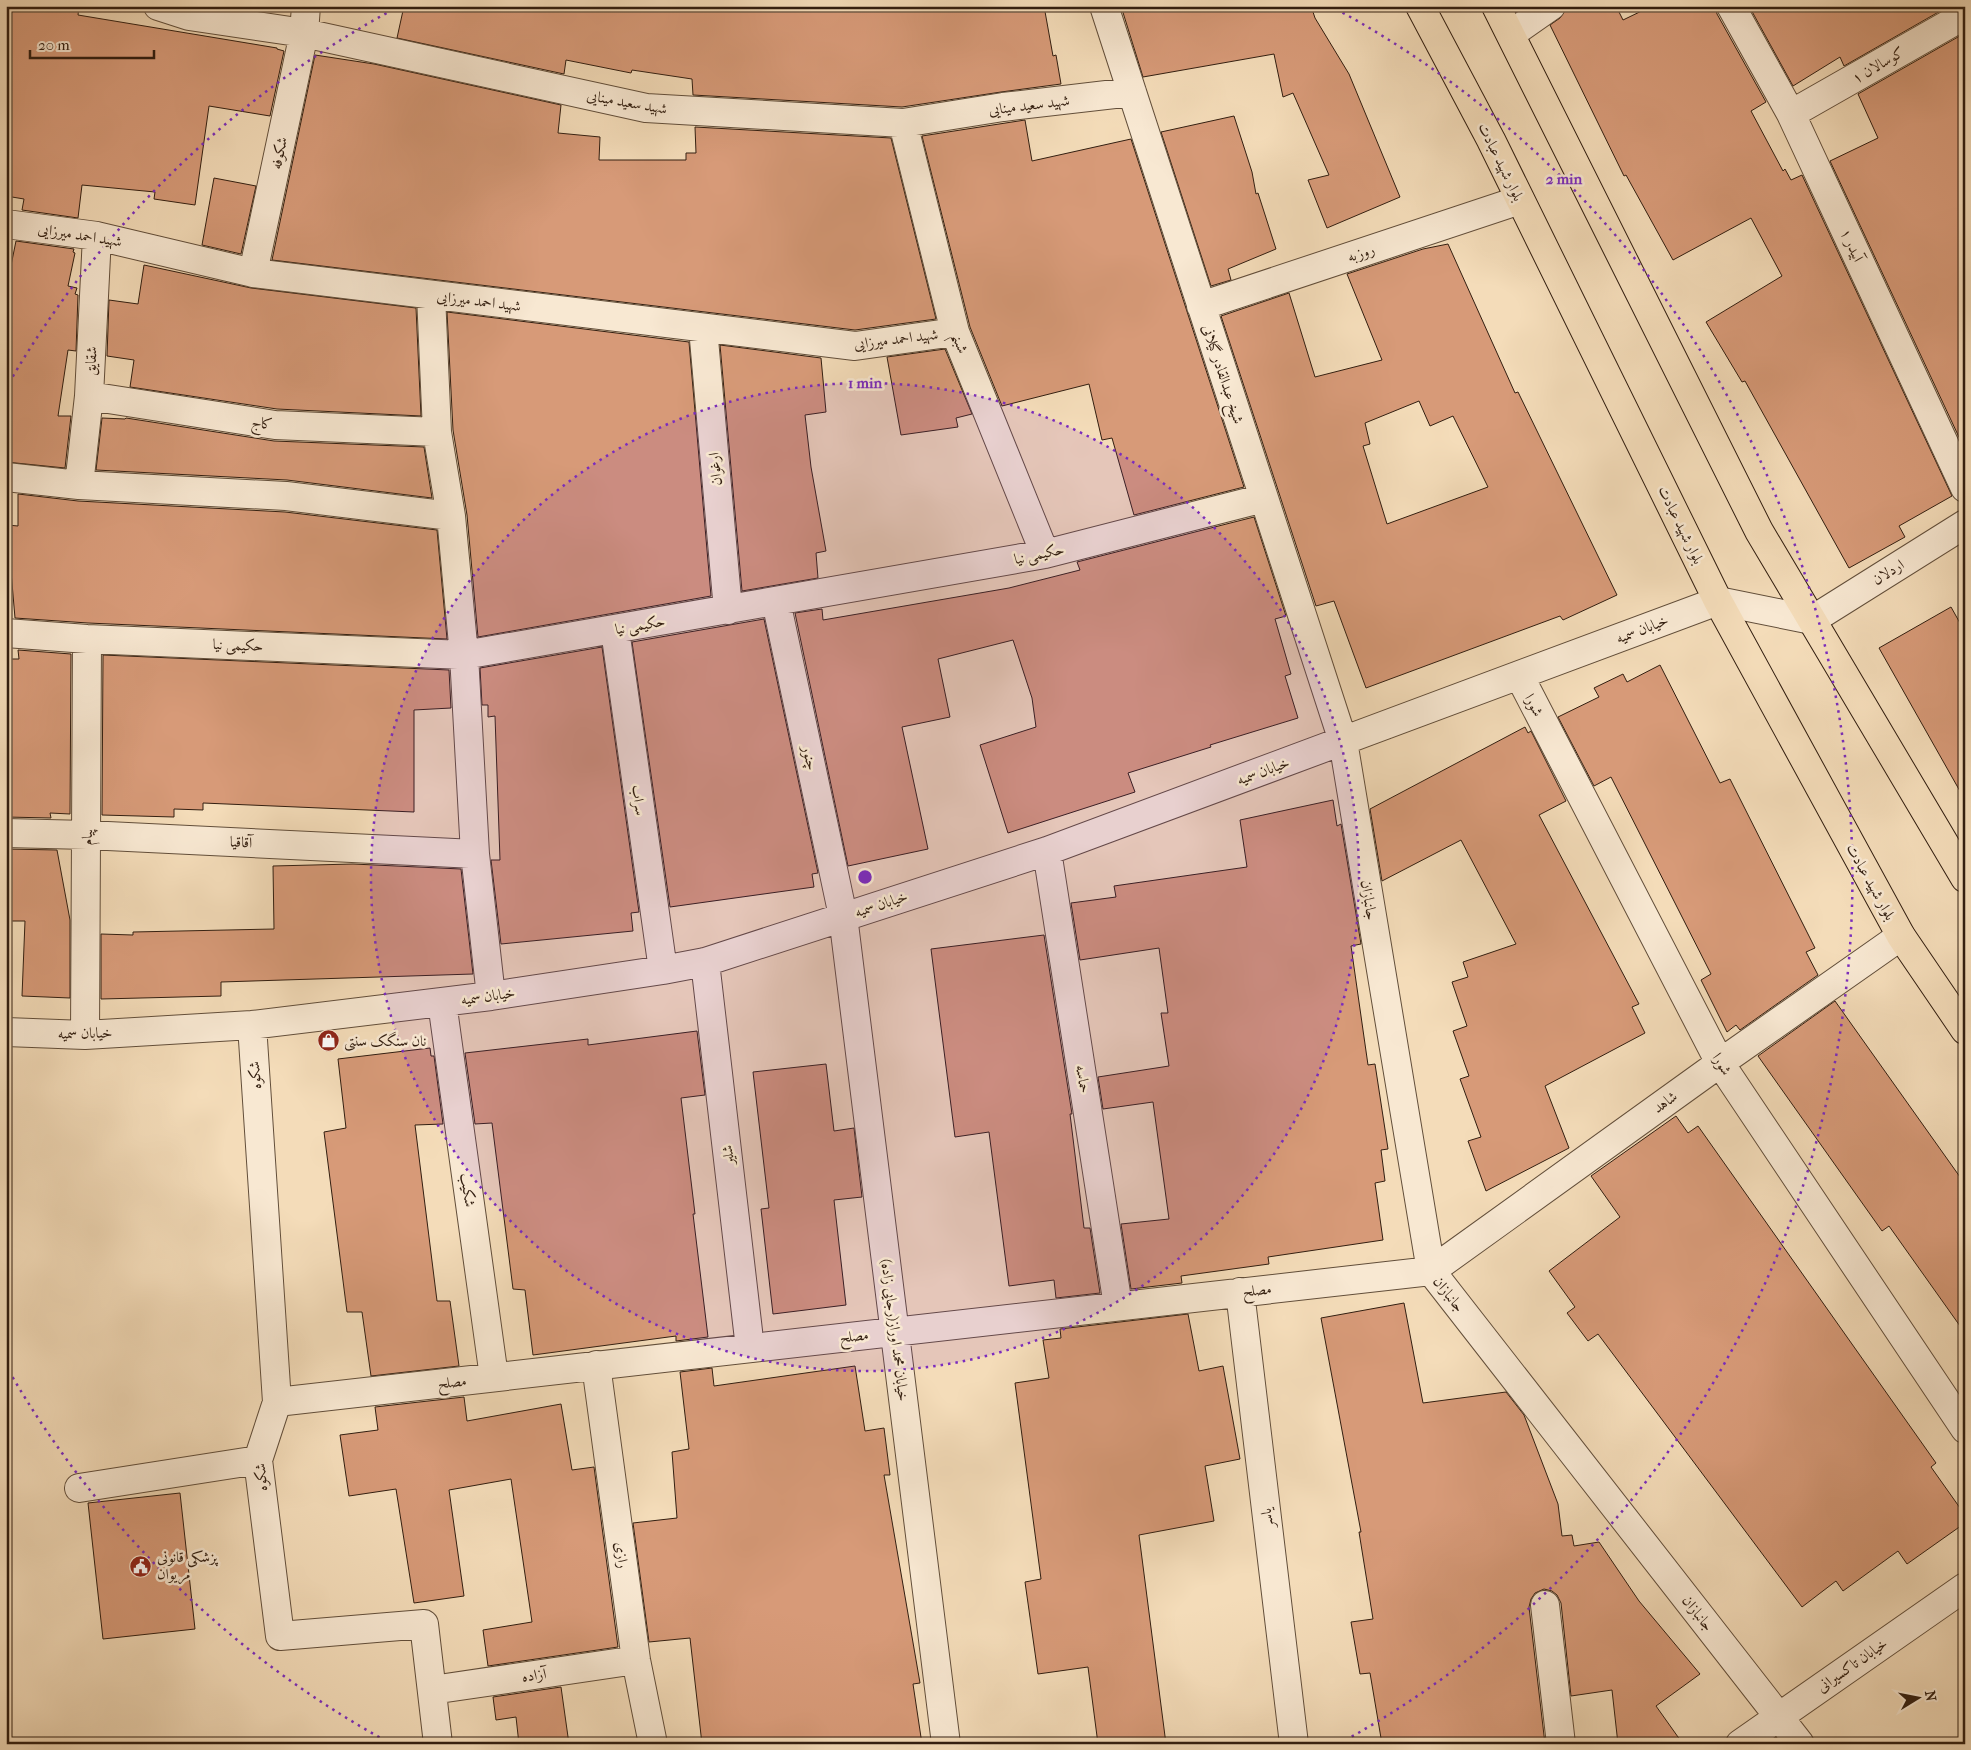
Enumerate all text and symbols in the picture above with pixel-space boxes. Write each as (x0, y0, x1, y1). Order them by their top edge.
scale bar (30, 28, 154, 60)
text: 20 m (38, 36, 70, 54)
street label: کوسالان ۱ (1849, 43, 1907, 87)
street label: شهید سعید مینایی (585, 86, 669, 119)
street label: شهید سعید مینایی (987, 91, 1071, 120)
street label: بلوار شهید عبادت (1473, 120, 1528, 205)
street label: شکوفه (267, 135, 291, 171)
text: 2 min (1546, 170, 1583, 188)
street label: شهید احمد میرزایی (37, 219, 123, 252)
street label: آبیدر ۱ (1837, 226, 1868, 266)
street label: روزبه (1345, 240, 1377, 266)
street label: شهید احمد میرزایی (436, 287, 522, 316)
street label: شیخ عبدالقادر گیلانی (1194, 322, 1248, 428)
street label: شهید احمد میرزایی (853, 325, 939, 354)
street label: شبنم (942, 330, 972, 358)
street label: شقایق (81, 346, 101, 376)
text: 1 min (848, 374, 882, 392)
street label: کاج (250, 413, 274, 437)
street label: ارغوان (705, 452, 725, 486)
street label: بلوار شهید عبادت (1653, 483, 1708, 568)
street label: حکیمی نیا (1012, 540, 1066, 570)
street label: اردلان (1869, 555, 1907, 589)
street label: خیابان سمیه (1613, 611, 1671, 647)
street label: حکیمی نیا (614, 612, 667, 640)
street label: حکیمی نیا (212, 635, 264, 657)
street label: شورا (1521, 691, 1547, 719)
street label: چنور (797, 742, 821, 772)
street label: خیابان سمیه (1234, 753, 1292, 789)
street label: سراب (627, 784, 650, 817)
street label: پیام (78, 828, 100, 846)
street label: آقاقیا (229, 832, 255, 852)
street label: بلوار شهید عبادت (1842, 841, 1899, 924)
centre of rings (856, 868, 874, 886)
street label: جانبازان (1357, 879, 1381, 921)
street label: خیابان سمیه (852, 887, 910, 921)
street label: خیابان سمیه (460, 983, 516, 1009)
street label: خیابان سمیه (57, 1024, 113, 1042)
shop icon: نان سنگک سنتی (316, 1029, 340, 1053)
place label: نان سنگک سنتی (344, 1031, 427, 1052)
street label: شورا (1708, 1050, 1736, 1078)
street label: شکوه (245, 1060, 265, 1090)
street label: حماسه (1072, 1063, 1094, 1095)
street label: شاهد (1649, 1087, 1681, 1117)
street label: شلیر (718, 1144, 738, 1168)
street label: شکیب (456, 1172, 479, 1208)
street label: خیابان محمد اوراز(رجایی زاده) (876, 1258, 913, 1402)
street label: جانبازان (1429, 1273, 1469, 1315)
street label: مصلح (1242, 1280, 1273, 1305)
street label: مصلح (839, 1326, 870, 1351)
street label: مصلح (437, 1372, 468, 1397)
street label: شکوه (251, 1462, 271, 1492)
street label: یاسر (1257, 1506, 1278, 1531)
street label: رازی (611, 1541, 633, 1569)
place label: پزشکی قانونی مریوان (157, 1548, 219, 1585)
public building icon: پزشکی قانونی مریوان (129, 1554, 153, 1578)
street label: جانبازان (1678, 1592, 1718, 1634)
street label: خیابان تاکسیرانی (1813, 1634, 1891, 1696)
street label: آزاده (520, 1664, 549, 1686)
north arrow (1894, 1672, 1944, 1722)
text: N (1921, 1689, 1940, 1703)

